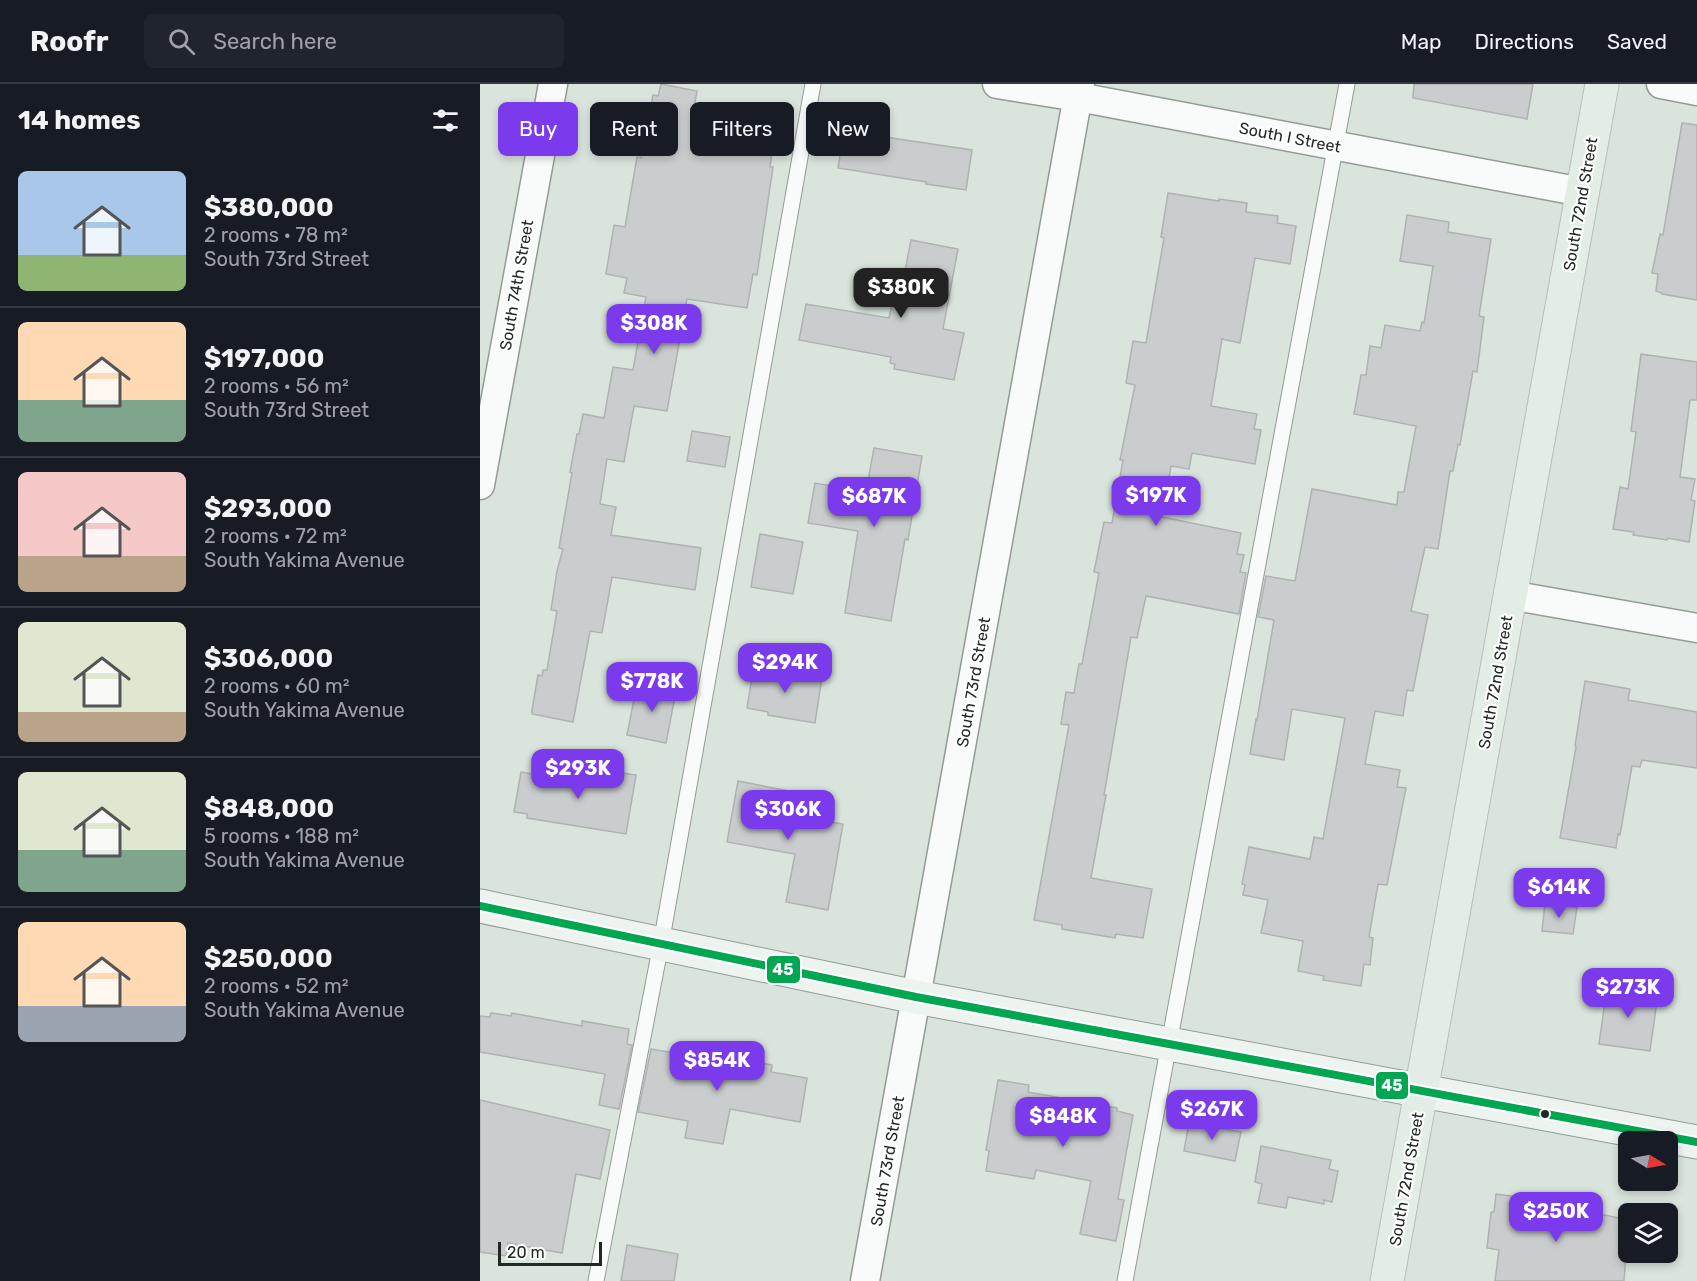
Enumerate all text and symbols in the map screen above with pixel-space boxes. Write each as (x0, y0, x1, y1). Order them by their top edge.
search box (144, 14, 564, 68)
text: Roofr (30, 25, 108, 58)
icon: search (165, 25, 198, 58)
text: Search here (213, 28, 337, 55)
text: Map (1401, 29, 1442, 54)
text: Directions (1475, 29, 1574, 54)
text: Saved (1607, 29, 1667, 54)
chip: Buy (498, 102, 578, 156)
chip: Rent (590, 102, 678, 156)
chip: Filters (690, 102, 794, 156)
chip: New (806, 102, 890, 156)
icon: filters (429, 104, 462, 137)
text: 14 homes (18, 105, 141, 136)
street label: South I Street (1237, 118, 1342, 157)
street label: South 72nd Street (1559, 136, 1602, 273)
text: $380,000 (204, 192, 334, 223)
icon: home (66, 195, 138, 267)
street label: South 74th Street (496, 218, 537, 352)
text: 2 rooms · 78 m² (204, 223, 348, 247)
text: South 73rd Street (204, 247, 369, 271)
pin: $380K (859, 268, 943, 319)
text: $380K (868, 275, 934, 299)
pin: $308K (612, 304, 696, 355)
text: $308K (621, 311, 687, 335)
text: $197,000 (204, 343, 324, 374)
icon: home (66, 346, 138, 418)
text: 2 rooms · 56 m² (204, 374, 349, 398)
text: South 73rd Street (204, 398, 369, 422)
pin: $197K (1114, 476, 1198, 527)
pin: $687K (832, 477, 916, 528)
text: $197K (1126, 483, 1186, 507)
text: $687K (842, 484, 906, 508)
text: $293,000 (204, 493, 332, 524)
icon: home (66, 496, 138, 568)
text: 2 rooms · 72 m² (204, 524, 347, 548)
text: South Yakima Avenue (204, 548, 405, 572)
street label: South 72nd Street (1474, 614, 1517, 751)
street label: South 73rd Street (953, 615, 994, 749)
text: $306,000 (204, 643, 333, 674)
pin: $294K (743, 643, 827, 694)
icon: home (66, 646, 138, 718)
text: $294K (752, 650, 818, 674)
pin: $778K (610, 662, 694, 713)
text: $778K (620, 669, 684, 693)
text: 2 rooms · 60 m² (204, 674, 350, 698)
text: South Yakima Avenue (204, 698, 405, 722)
pin: $293K (536, 749, 620, 800)
text: $293K (545, 756, 611, 780)
pin: $306K (746, 790, 830, 841)
text: $848,000 (204, 793, 334, 824)
icon: home (66, 796, 138, 868)
text: $306K (755, 797, 821, 821)
text: 5 rooms · 188 m² (204, 824, 359, 848)
text: South Yakima Avenue (204, 848, 405, 872)
pin: $614K (1517, 868, 1601, 919)
text: $614K (1528, 875, 1590, 899)
text: $250,000 (204, 943, 333, 974)
icon: home (66, 946, 138, 1018)
line badge: 45 (766, 955, 801, 984)
text: 45 (772, 960, 794, 979)
pin: $273K (1586, 968, 1670, 1019)
text: 2 rooms · 52 m² (204, 974, 349, 998)
text: $273K (1596, 975, 1660, 999)
text: South Yakima Avenue (204, 998, 405, 1022)
pin: $854K (675, 1041, 759, 1092)
text: $854K (684, 1048, 750, 1072)
line badge: 45 (1375, 1071, 1409, 1100)
text: 45 (1381, 1076, 1403, 1095)
pin: $267K (1170, 1090, 1254, 1141)
street label: South 73rd Street (867, 1094, 908, 1228)
pin: $848K (1021, 1097, 1105, 1148)
text: $267K (1180, 1097, 1244, 1121)
text: $848K (1029, 1104, 1097, 1128)
unlabelled marker (1539, 1108, 1551, 1120)
street label: South 72nd Street (1385, 1111, 1428, 1248)
north arrow (1618, 1131, 1678, 1191)
map controls (1618, 1131, 1678, 1263)
pin: $250K (1514, 1192, 1598, 1243)
text: $250K (1523, 1199, 1589, 1223)
button: layers (1618, 1203, 1678, 1263)
scale bar (498, 1239, 602, 1266)
text: 20 m (507, 1243, 545, 1262)

